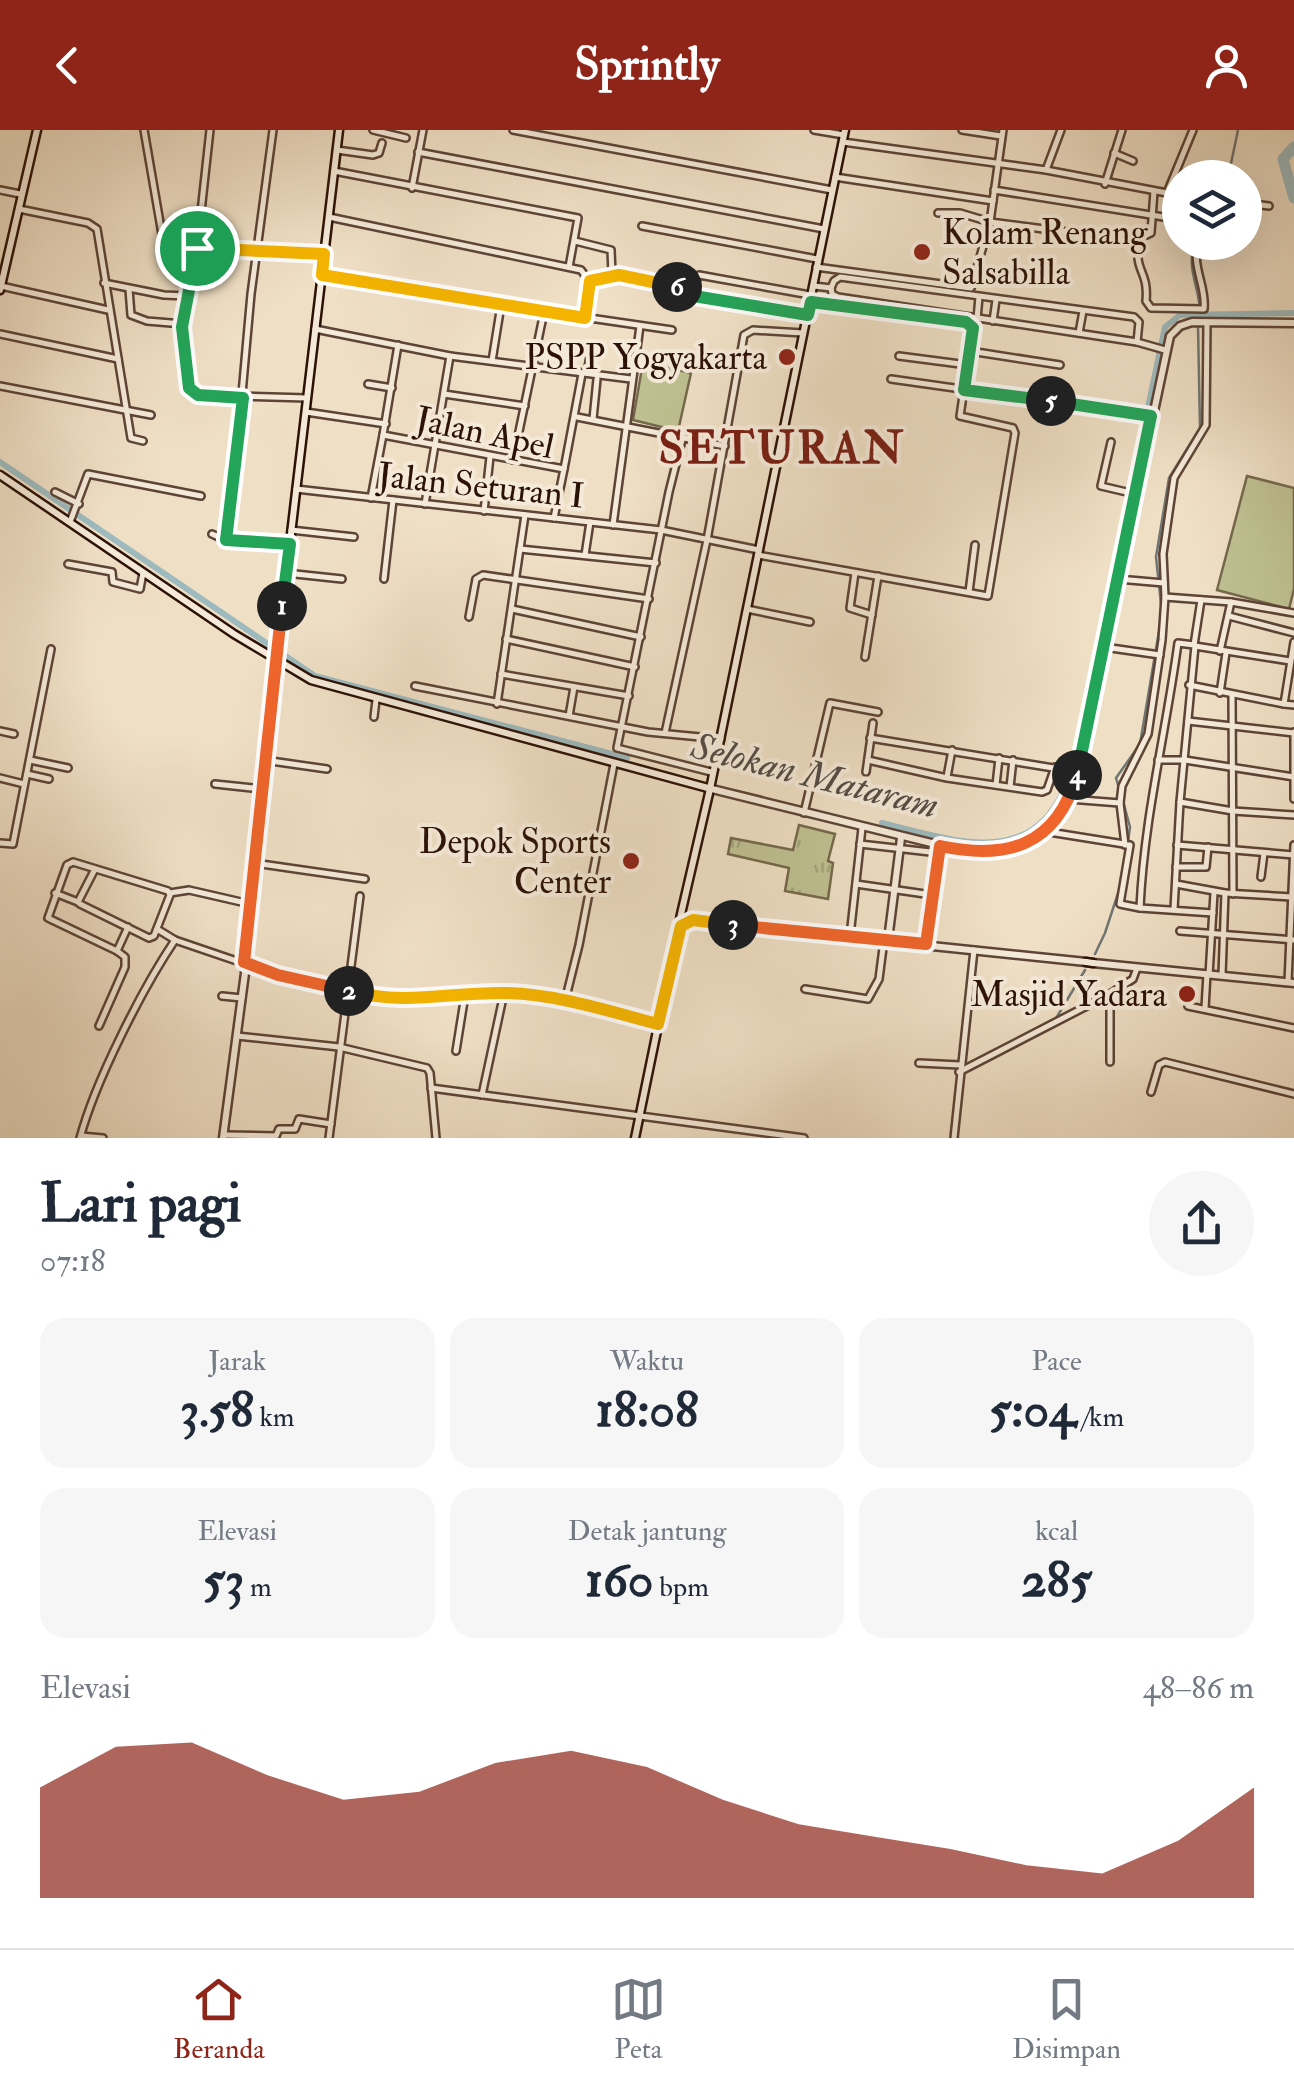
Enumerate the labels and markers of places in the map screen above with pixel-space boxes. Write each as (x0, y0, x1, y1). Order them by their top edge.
pin (155, 206, 240, 291)
place label: Kolam Renang Salsabilla (942, 211, 1148, 295)
marker: Kolam Renang Salsabilla (911, 241, 933, 263)
pin: 6 (652, 262, 702, 312)
place label: PSPP Yogyakarta (524, 336, 768, 380)
marker: PSPP Yogyakarta (776, 346, 798, 368)
pin: 5 (1026, 376, 1076, 426)
pin: 1 (257, 581, 307, 631)
pin: 4 (1052, 750, 1102, 800)
place label: Depok Sports Center (419, 820, 611, 904)
marker: Depok Sports Center (620, 850, 642, 872)
pin: 3 (708, 900, 758, 950)
pin: 2 (324, 966, 374, 1016)
place label: Masjid Yadara (971, 973, 1168, 1017)
marker: Masjid Yadara (1176, 983, 1198, 1005)

